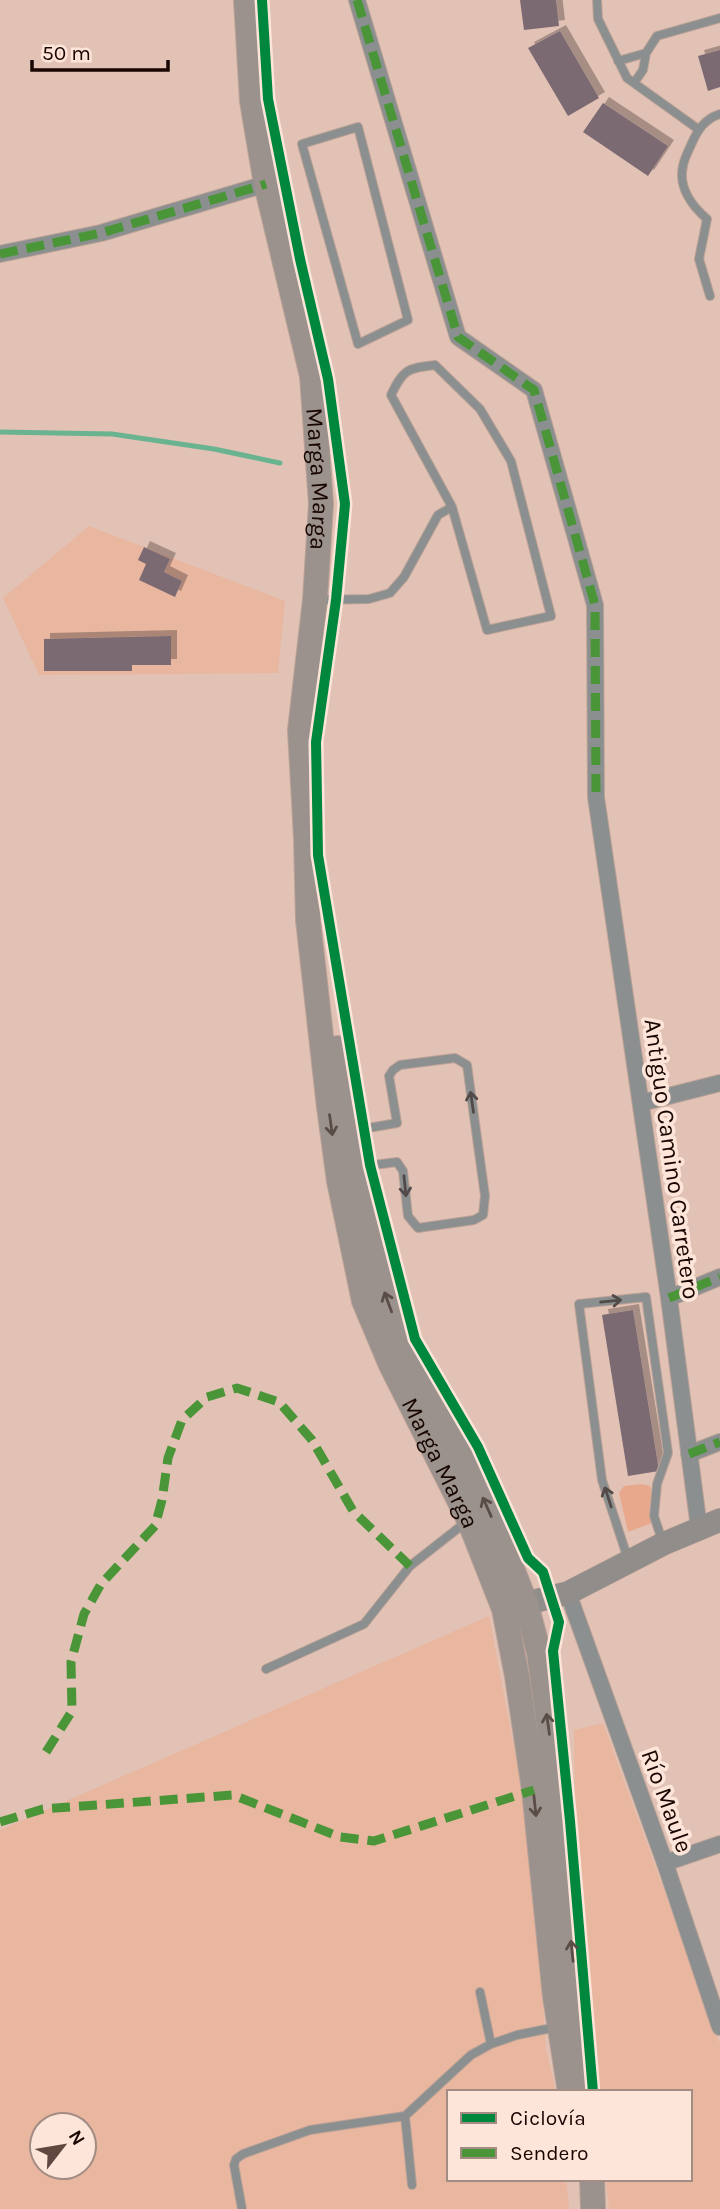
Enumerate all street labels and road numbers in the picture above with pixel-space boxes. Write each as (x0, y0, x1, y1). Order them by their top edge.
street label: Marga Marga (300, 407, 335, 551)
street label: Antiguo Camino Carretero (638, 1017, 706, 1301)
street label: Marga Marga (396, 1393, 485, 1532)
street label: Río Maule (635, 1746, 699, 1856)

